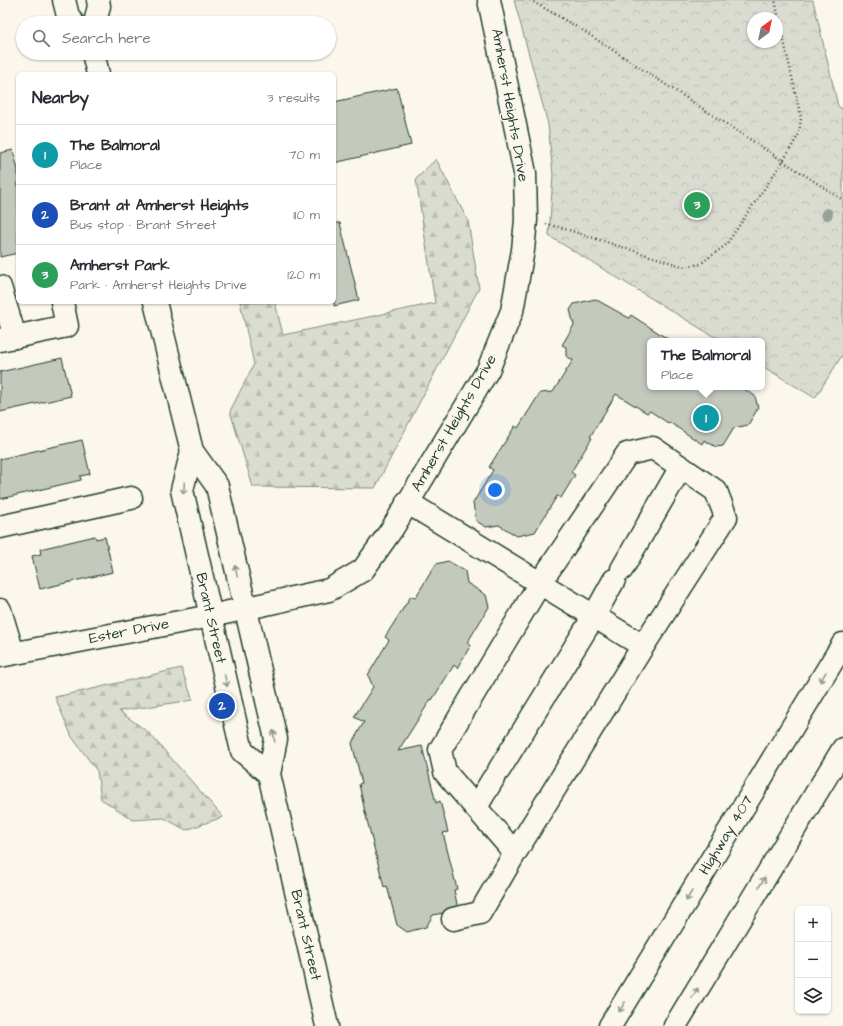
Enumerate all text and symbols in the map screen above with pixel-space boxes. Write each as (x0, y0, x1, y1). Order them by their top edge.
north arrow (747, 12, 783, 48)
search box (16, 16, 336, 60)
icon: search (30, 27, 52, 49)
street label: Amherst Heights Drive (485, 27, 534, 183)
text: Search here (62, 28, 151, 49)
text: Nearby (32, 86, 89, 110)
text: 3 results (267, 89, 320, 107)
text: The Balmoral (70, 135, 160, 156)
text: 1 (44, 146, 46, 164)
text: 70 m (288, 146, 320, 164)
text: Place (70, 156, 102, 174)
pin: 3 (684, 190, 710, 220)
text: Brant at Amherst Heights (70, 195, 249, 216)
text: 2 (41, 206, 49, 224)
text: 110 m (293, 206, 320, 224)
text: Bus stop · Brant Street (70, 216, 216, 234)
text: Amherst Park (70, 255, 169, 276)
text: 3 (42, 266, 48, 284)
text: 120 m (287, 266, 320, 284)
text: Park · Amherst Heights Drive (70, 276, 247, 294)
popup (647, 338, 765, 390)
text: The Balmoral (661, 345, 751, 366)
street label: Amherst Heights Drive (406, 351, 503, 496)
text: Place (661, 366, 693, 384)
pin: 1 (693, 403, 719, 433)
your location (485, 480, 505, 500)
one-way arrow (180, 482, 188, 495)
one-way arrow (231, 565, 239, 578)
street label: Brant Street (190, 571, 232, 665)
street label: Ester Drive (87, 613, 171, 649)
one-way arrow (818, 671, 826, 683)
one-way arrow (222, 674, 230, 687)
pin: 2 (209, 691, 235, 721)
one-way arrow (270, 730, 278, 743)
street label: Highway 407 (694, 791, 759, 879)
one-way arrow (759, 876, 767, 888)
street label: Brant Street (285, 888, 327, 982)
one-way arrow (685, 890, 693, 902)
map controls (795, 906, 831, 1014)
button: + (795, 906, 831, 942)
button: − (795, 942, 831, 978)
button: layers (795, 978, 831, 1014)
one-way arrow (691, 987, 699, 999)
one-way arrow (617, 1001, 625, 1013)

